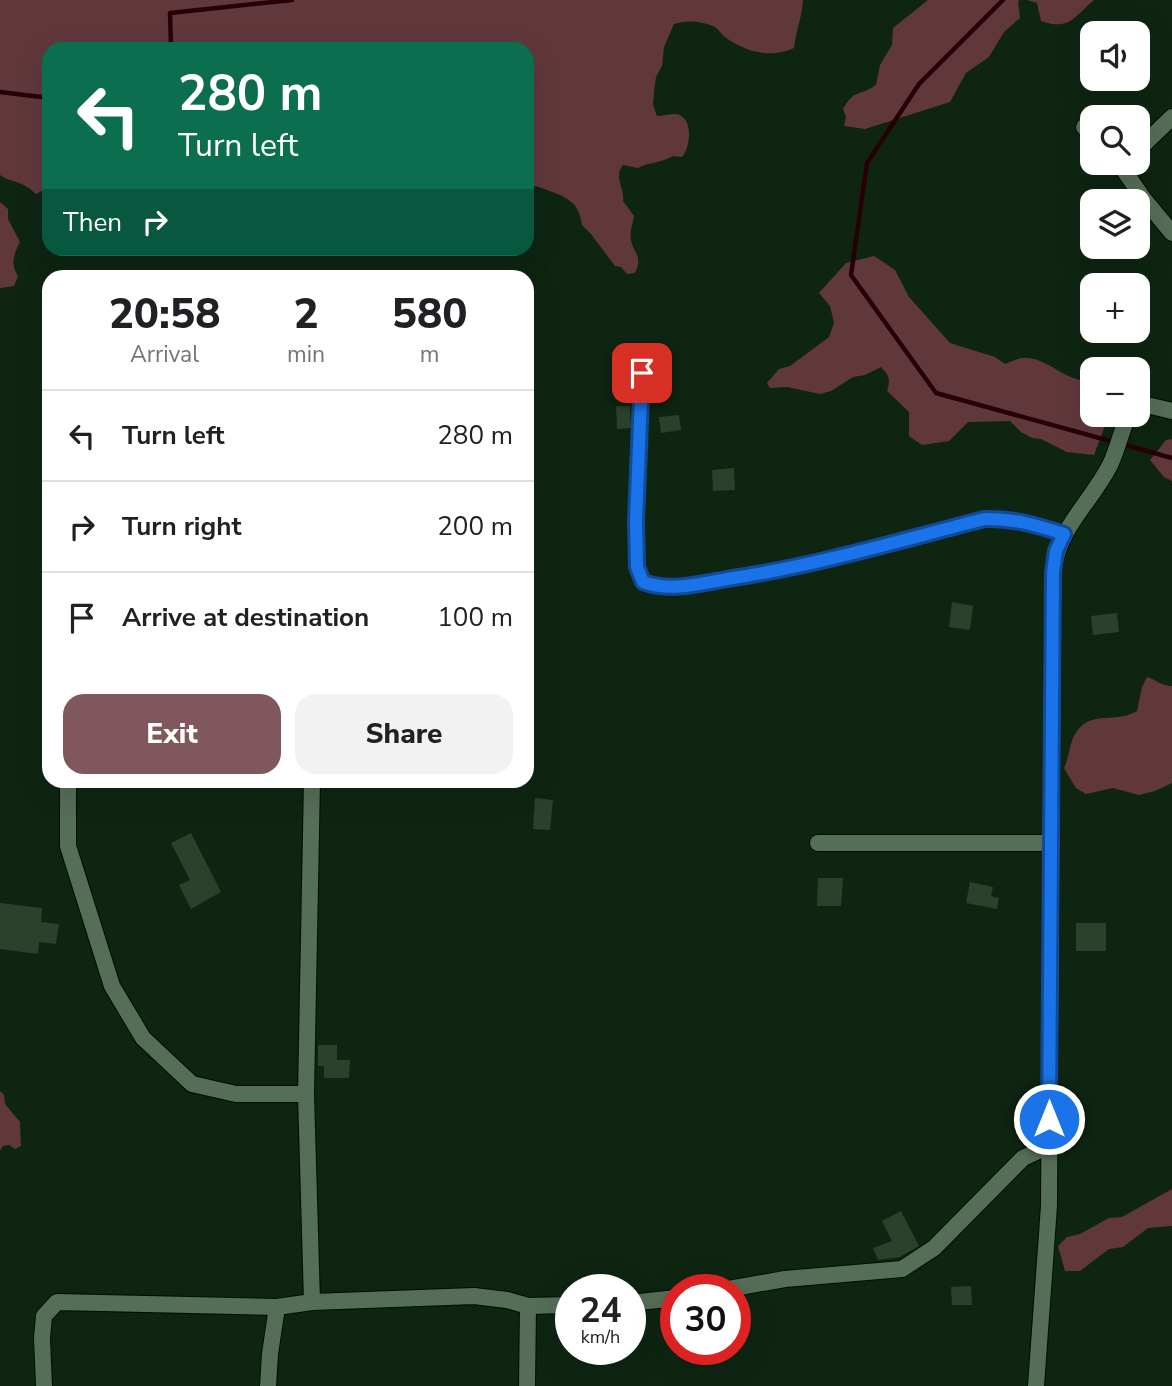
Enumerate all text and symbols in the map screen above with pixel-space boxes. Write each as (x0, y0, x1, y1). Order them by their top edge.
map controls (1080, 21, 1150, 427)
button: sound (1080, 21, 1150, 91)
text: 280 m (178, 60, 322, 127)
icon: left (63, 70, 154, 161)
button: search (1080, 105, 1150, 175)
text: Turn left (178, 124, 298, 167)
button: layers (1080, 189, 1150, 259)
icon: right (136, 203, 174, 241)
text: Then (63, 205, 122, 240)
button: + (1080, 273, 1150, 343)
text: 20:58 (109, 286, 220, 343)
text: 2 (293, 286, 319, 343)
text: 580 (392, 286, 467, 343)
text: Arrival (130, 339, 199, 370)
text: min (287, 339, 325, 370)
text: m (420, 339, 439, 370)
pin (612, 343, 672, 403)
icon: arrive (623, 354, 661, 392)
button: − (1080, 357, 1150, 427)
icon: left (63, 417, 101, 455)
text: Turn left (122, 418, 225, 453)
text: 280 m (437, 418, 513, 453)
icon: right (63, 508, 101, 546)
text: Turn right (122, 509, 241, 544)
text: 200 m (437, 509, 513, 544)
icon: arrive (63, 599, 101, 637)
text: Arrive at destination (122, 600, 369, 635)
text: 100 m (437, 600, 513, 635)
button: Exit (63, 694, 281, 774)
button: Share (295, 694, 513, 774)
position arrow (1012, 1082, 1086, 1156)
speed limit sign: 30 (660, 1274, 751, 1365)
text: 24 (579, 1287, 622, 1334)
text: km/h (581, 1325, 620, 1349)

